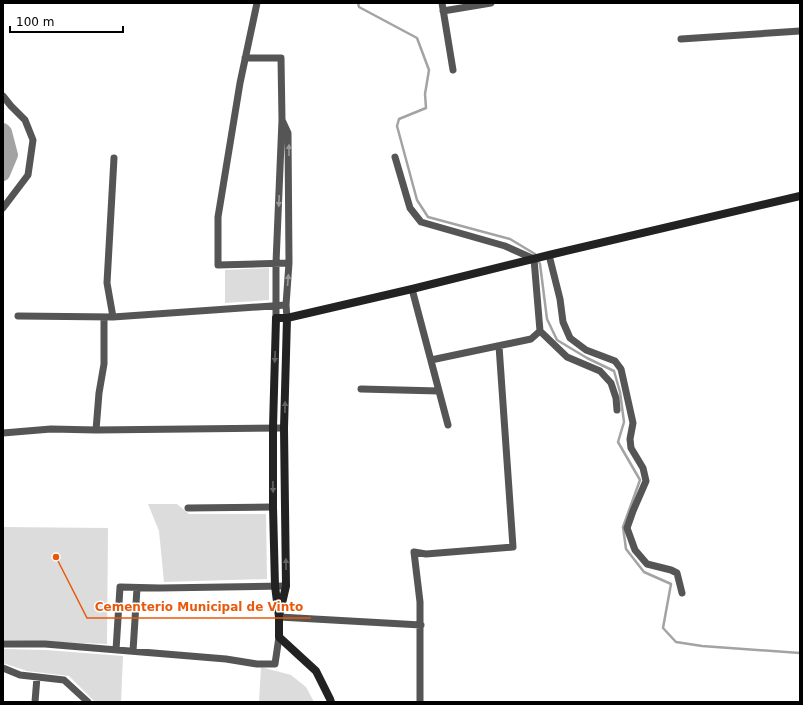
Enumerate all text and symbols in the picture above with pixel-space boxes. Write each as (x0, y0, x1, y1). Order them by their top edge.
scale bar (10, 8, 123, 34)
text: 100 m (16, 15, 54, 29)
one-way arrow (285, 144, 292, 156)
one-way arrow (275, 195, 282, 207)
one-way arrow (285, 274, 292, 286)
one-way arrow (272, 351, 278, 364)
one-way arrow (282, 400, 288, 413)
one-way arrow (270, 481, 276, 494)
one-way arrow (283, 557, 289, 570)
callout: Cementerio Municipal de Vinto (87, 594, 311, 618)
text: Cementerio Municipal de Vinto (95, 600, 303, 614)

